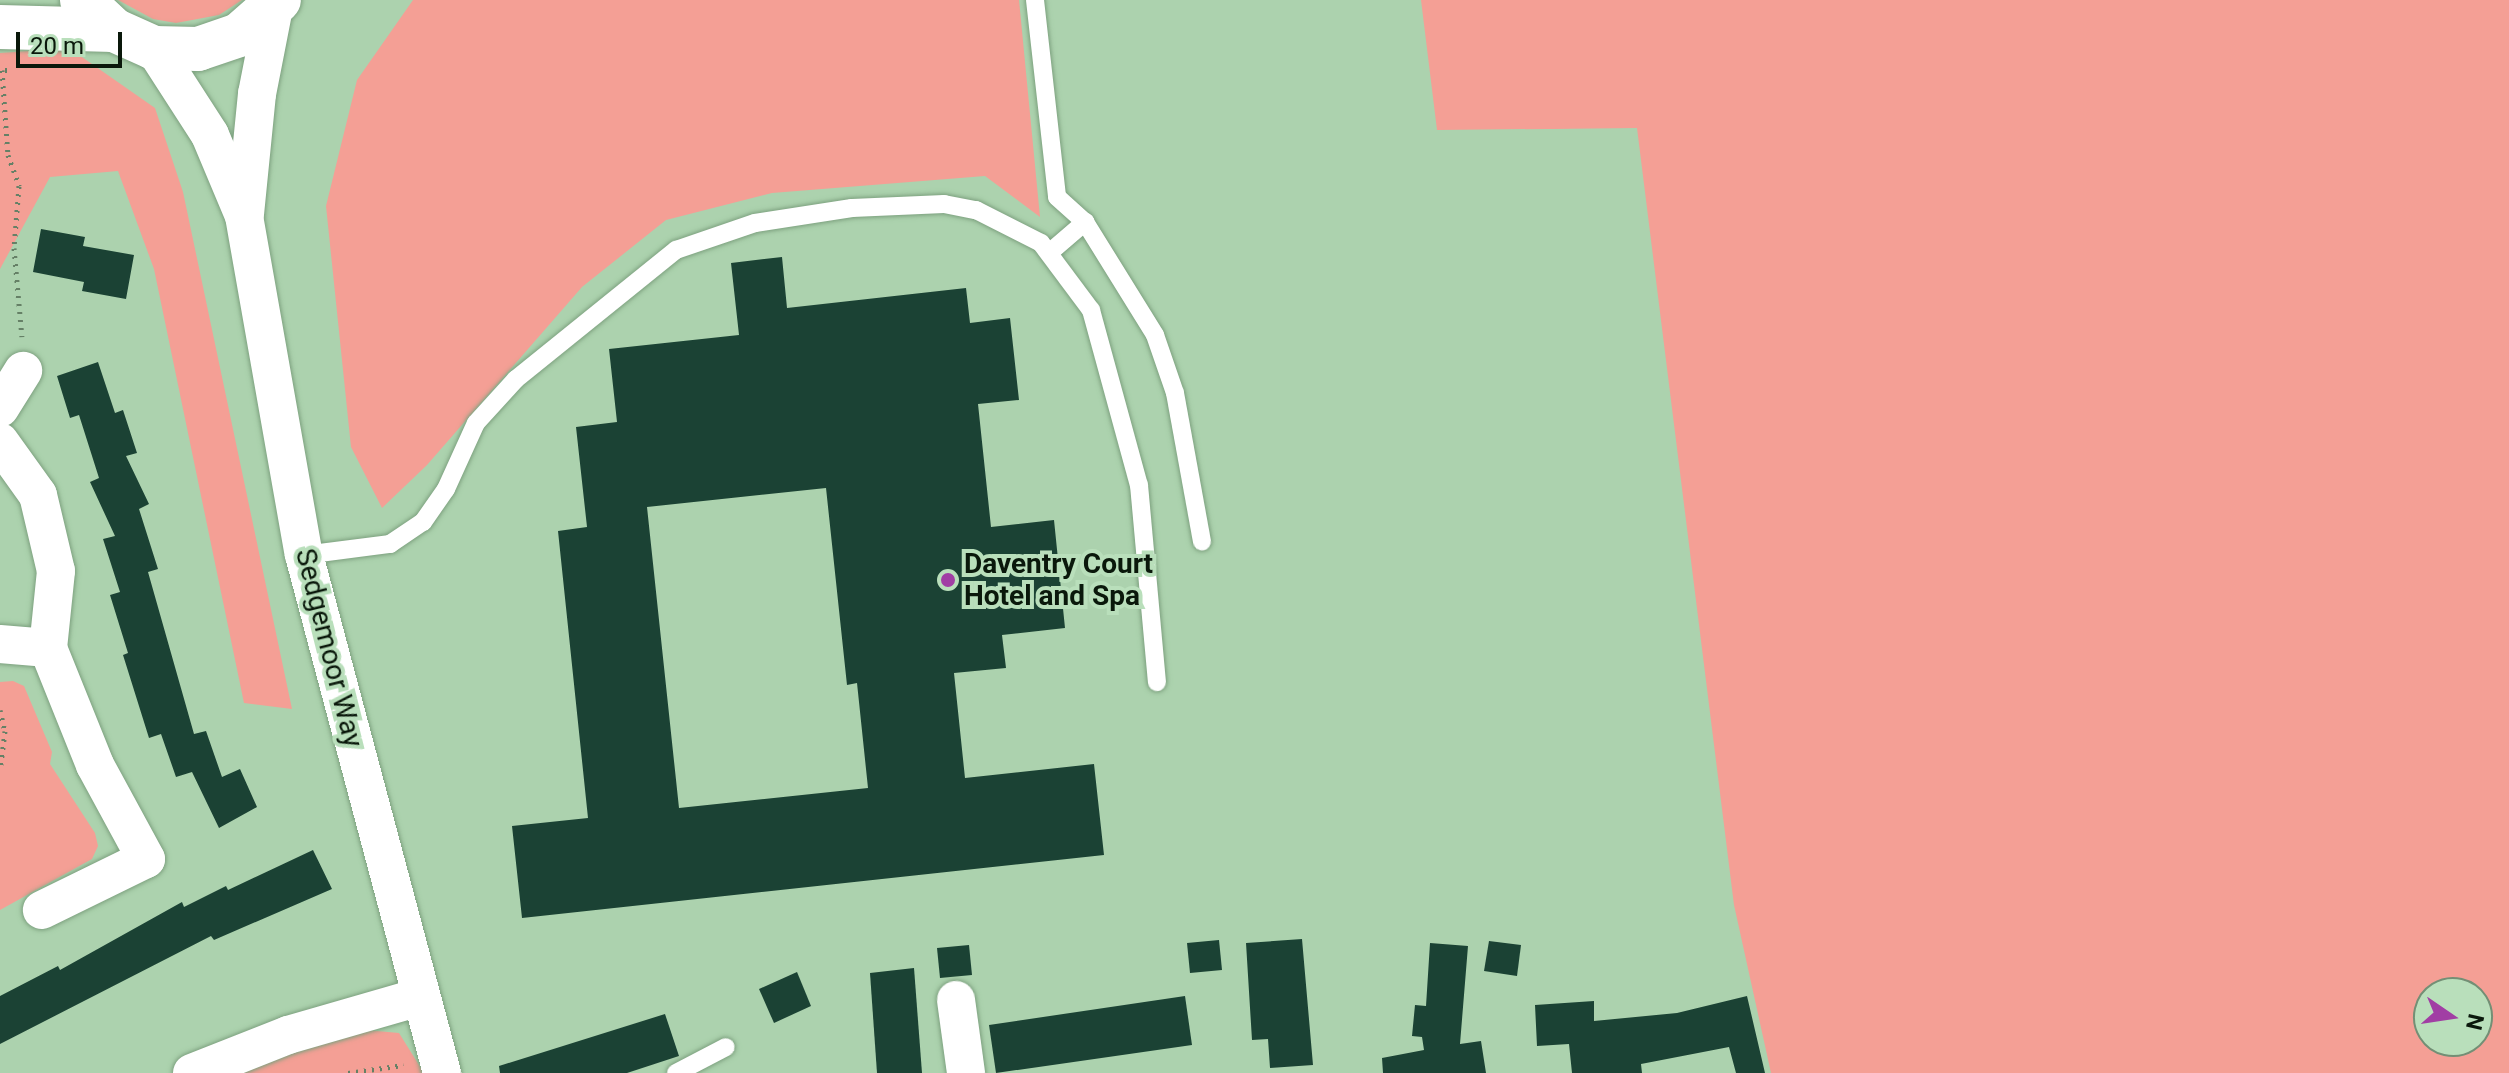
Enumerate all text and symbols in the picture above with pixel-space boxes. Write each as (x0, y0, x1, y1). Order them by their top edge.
scale bar (20, 16, 126, 66)
text: 20 m (30, 32, 84, 60)
street label: Sedgemoor Way (288, 545, 370, 751)
place label: Daventry Court Hotel and Spa (964, 547, 1153, 613)
marker: Daventry Court Hotel and Spa (939, 571, 957, 589)
north arrow (2413, 977, 2493, 1057)
text: N (2461, 1012, 2489, 1032)

